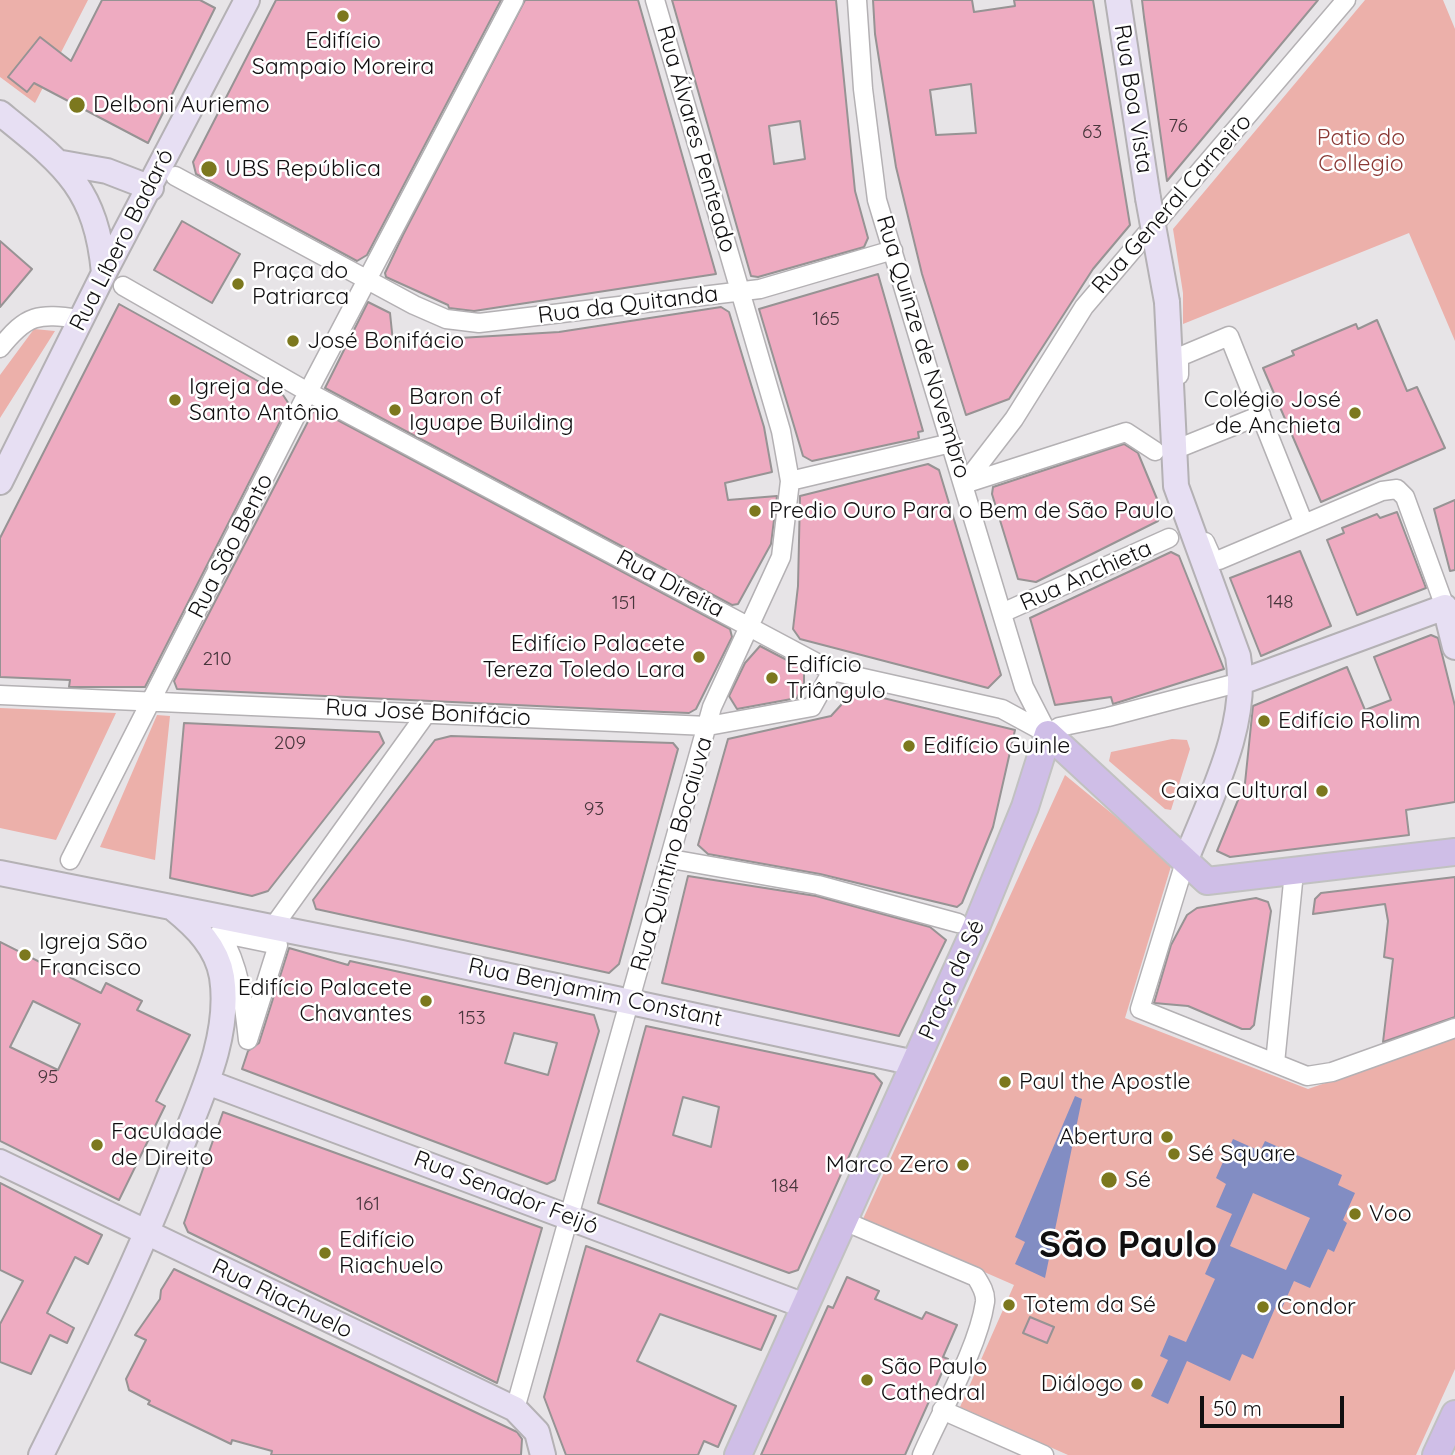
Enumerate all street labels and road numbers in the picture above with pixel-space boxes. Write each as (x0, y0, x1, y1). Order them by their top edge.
street label: Rua Álvares Penteado (650, 22, 742, 256)
street label: Rua Boa Vista (1108, 23, 1158, 175)
street label: Rua General Carneiro (1086, 108, 1258, 300)
street label: Rua Líbero Badaró (64, 144, 180, 336)
street label: Rua Quinze de Novembro (870, 212, 976, 482)
street label: Rua da Quitanda (536, 280, 720, 330)
street label: Rua São Bento (183, 469, 279, 623)
street label: Rua Anchieta (1016, 535, 1156, 617)
street label: Rua Direita (611, 544, 729, 624)
street label: Rua José Bonifácio (325, 694, 531, 732)
street label: Rua Quintino Bocaiuva (625, 734, 719, 974)
street label: Praça da Sé (913, 916, 991, 1044)
street label: Rua Benjamim Constant (466, 953, 724, 1033)
street label: Rua Senador Feijó (410, 1145, 602, 1241)
street label: Rua Riachuelo (207, 1253, 357, 1345)

